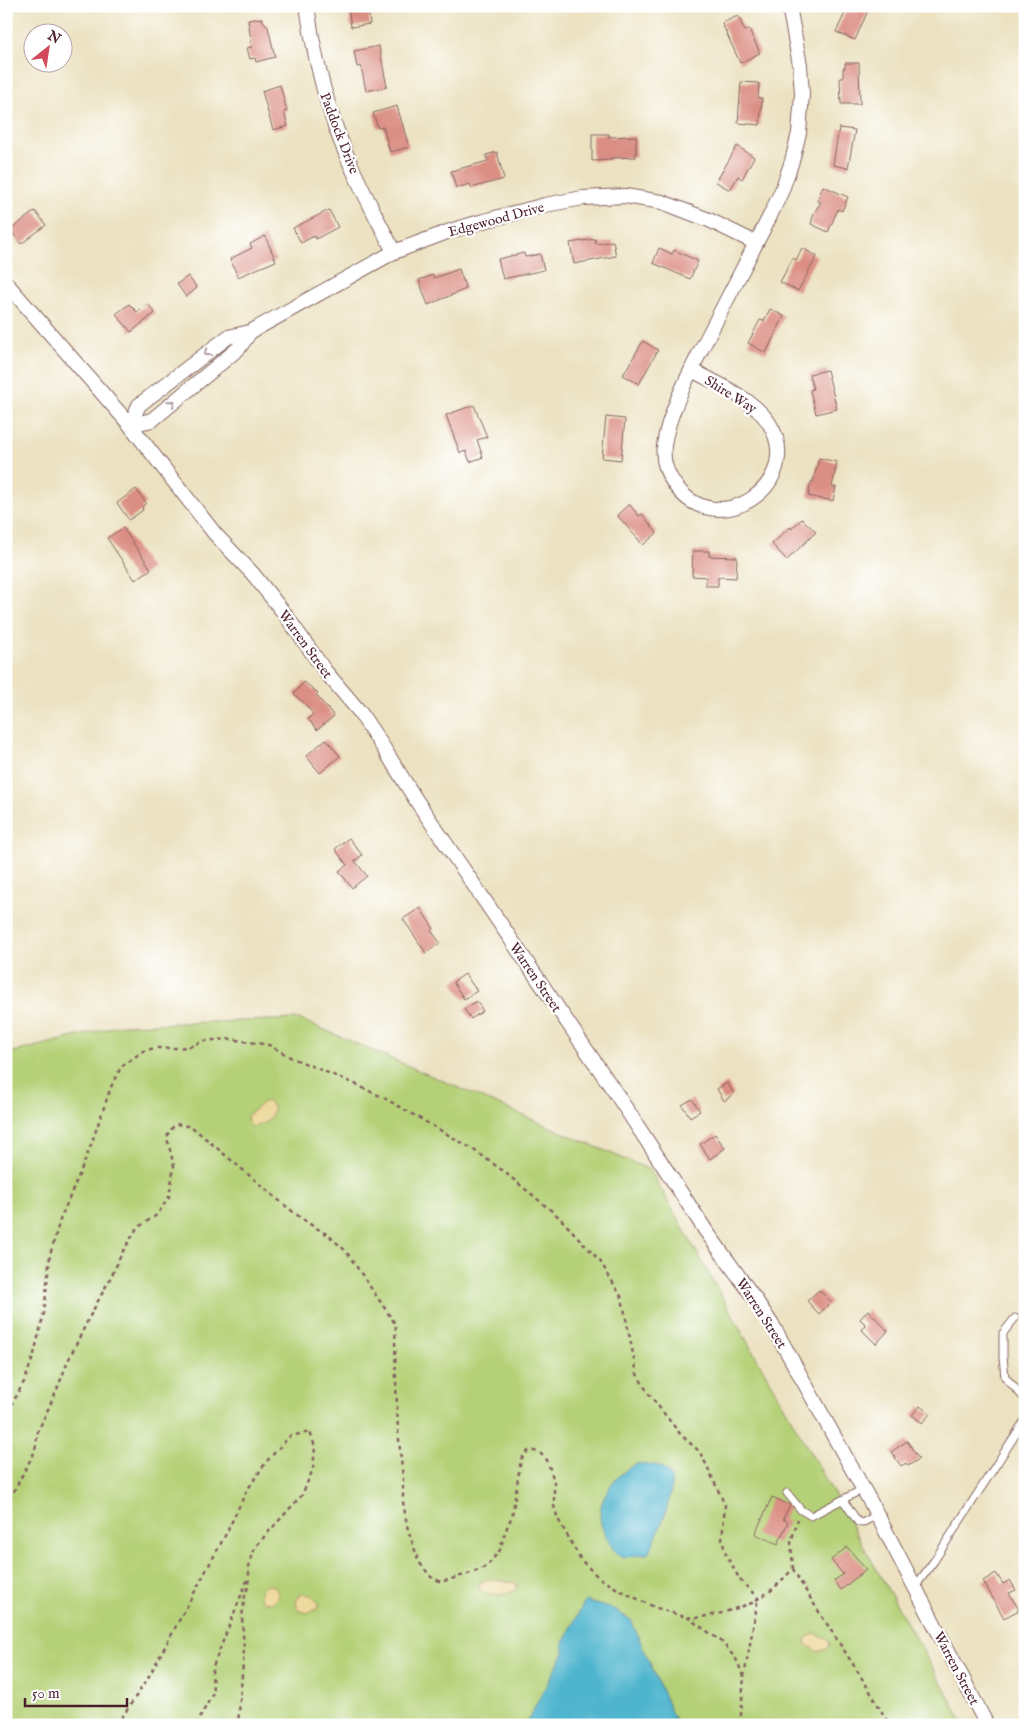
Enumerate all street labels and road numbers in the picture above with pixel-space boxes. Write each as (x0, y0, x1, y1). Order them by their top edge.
street label: Paddock Drive (315, 90, 363, 177)
street label: Edgewood Drive (446, 198, 547, 241)
street label: Shire Way (701, 372, 760, 418)
street label: Warren Street (274, 607, 336, 683)
street label: Warren Street (505, 939, 565, 1016)
street label: Warren Street (732, 1275, 791, 1352)
street label: Warren Street (929, 1629, 983, 1708)

